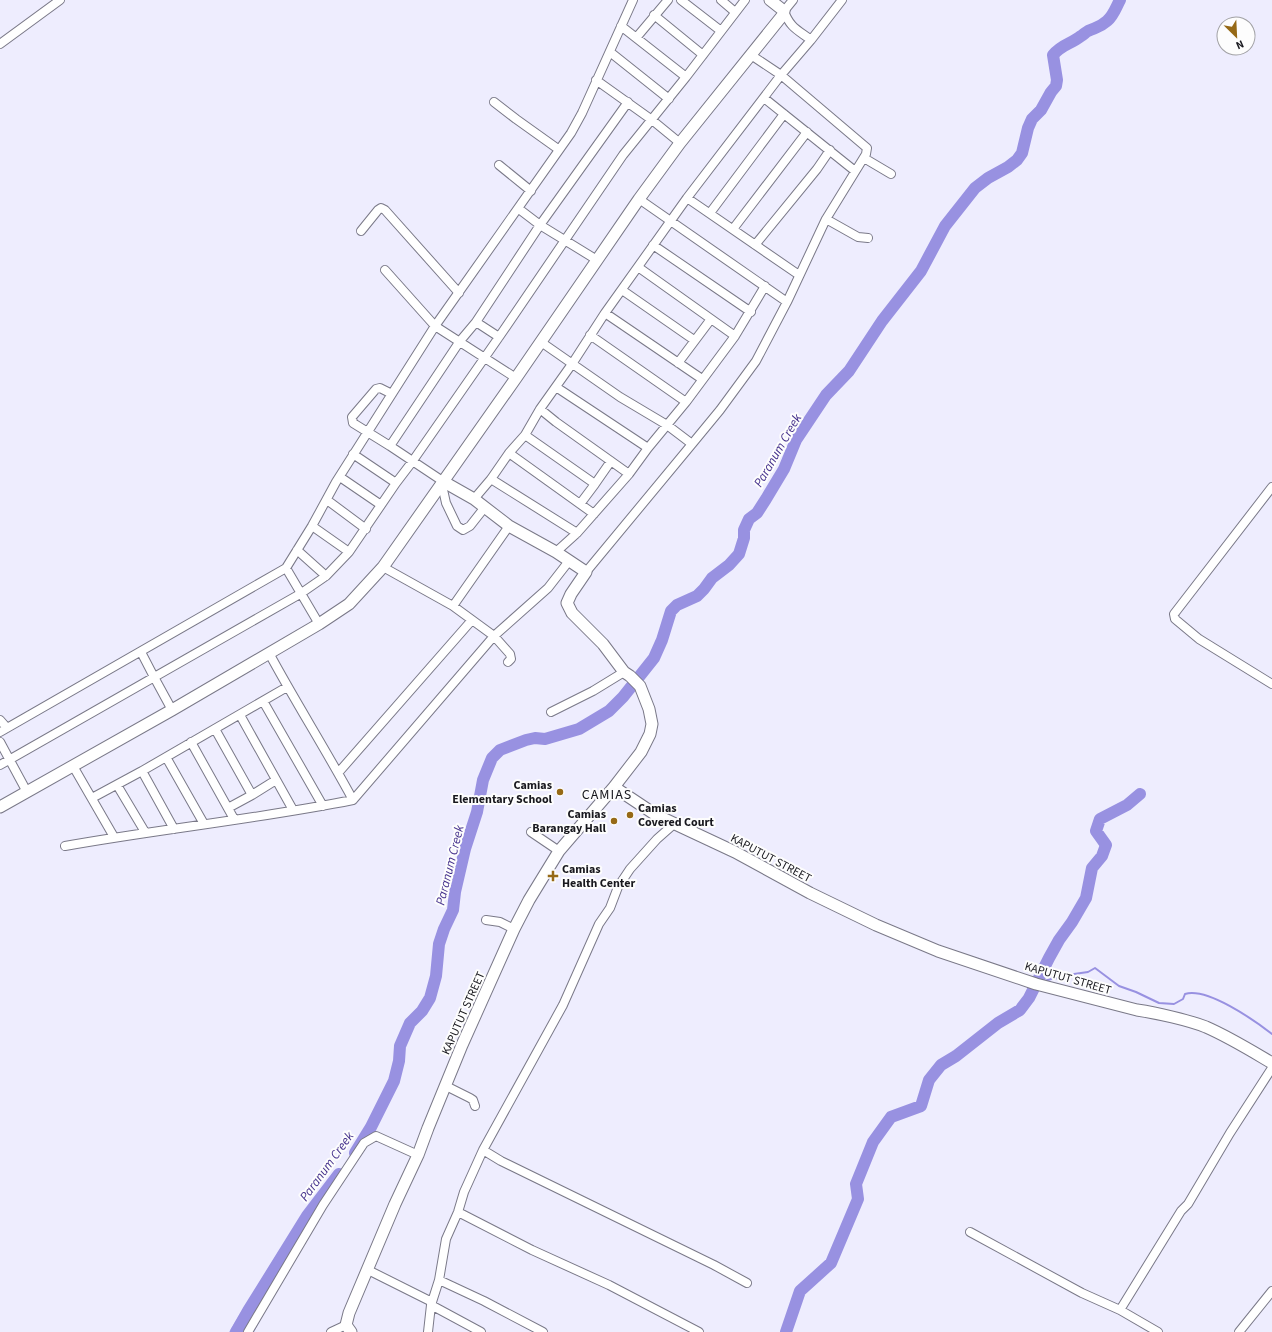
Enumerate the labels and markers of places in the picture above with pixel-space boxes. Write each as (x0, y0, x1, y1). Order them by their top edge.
place label: Camias Elementary School (452, 777, 553, 808)
marker: Camias Elementary School (555, 787, 565, 797)
place label: Camias Covered Court (638, 800, 714, 831)
place label: Camias Barangay Hall (532, 806, 607, 837)
marker: Camias Covered Court (625, 810, 635, 820)
marker: Camias Barangay Hall (609, 816, 619, 826)
place label: Camias Health Center (562, 861, 635, 892)
marker: Camias Health Center (547, 870, 559, 882)

